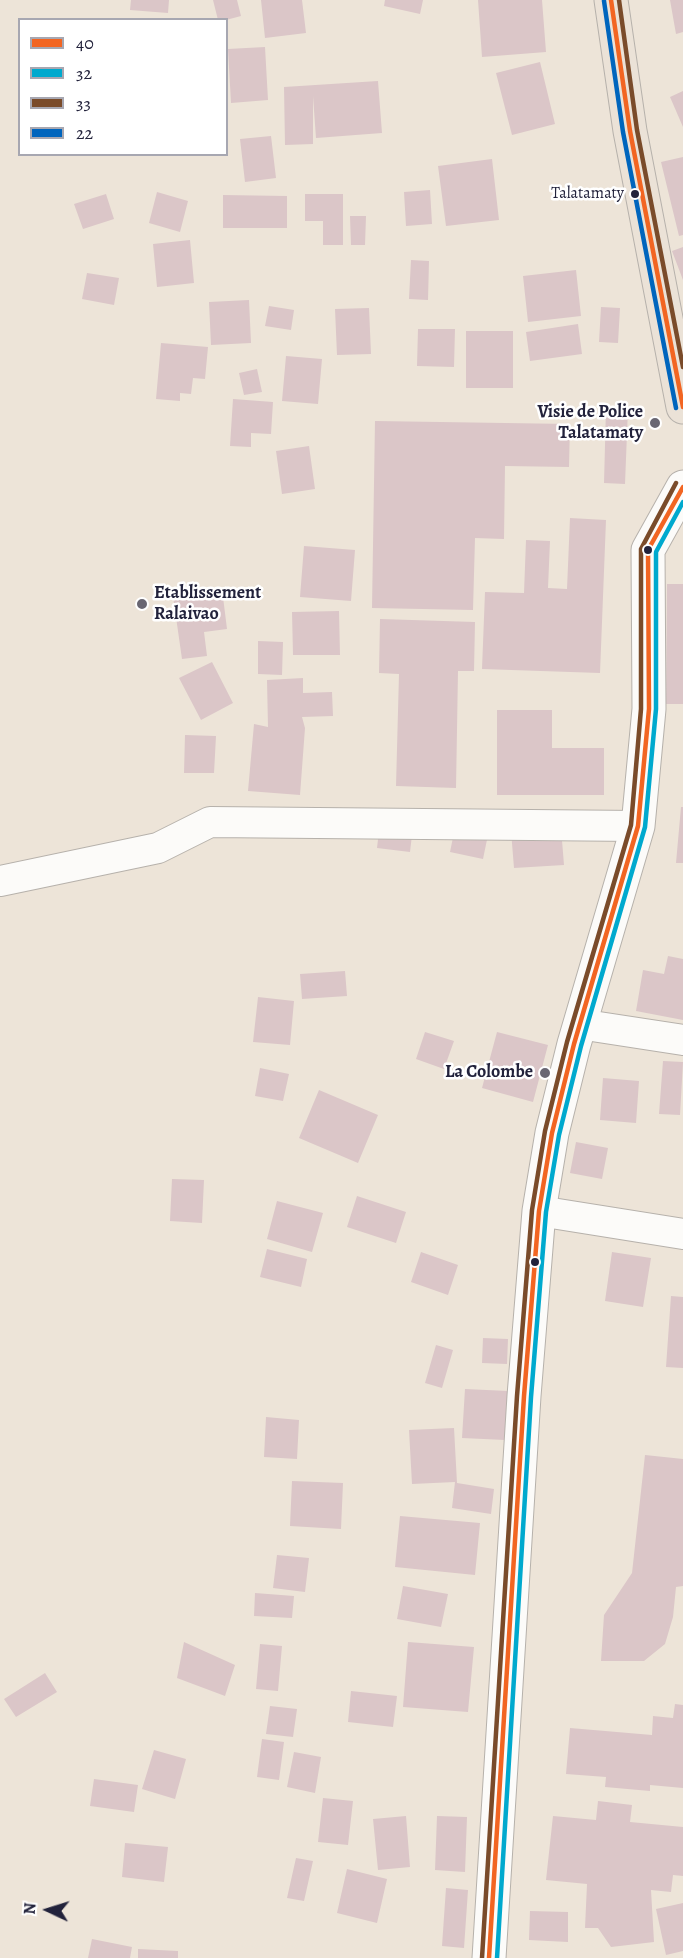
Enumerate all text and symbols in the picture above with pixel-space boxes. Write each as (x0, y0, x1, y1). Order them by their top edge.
legend (18, 18, 228, 156)
text: 40 (76, 31, 94, 55)
text: 32 (76, 61, 92, 85)
text: 33 (76, 91, 91, 115)
text: 22 (76, 121, 93, 145)
place label: Talatamaty (551, 184, 624, 204)
marker: Talatamaty (629, 188, 641, 200)
place label: Visie de Police Talatamaty (537, 402, 643, 444)
marker: Visie de Police Talatamaty (648, 416, 662, 430)
unlabelled marker (642, 544, 654, 556)
place label: Etablissement Ralaivao (154, 583, 261, 626)
marker: Etablissement Ralaivao (135, 597, 149, 611)
place label: La Colombe (445, 1062, 533, 1084)
marker: La Colombe (538, 1066, 552, 1080)
unlabelled marker (529, 1256, 541, 1268)
north arrow (18, 1880, 78, 1940)
text: N (19, 1902, 41, 1915)

